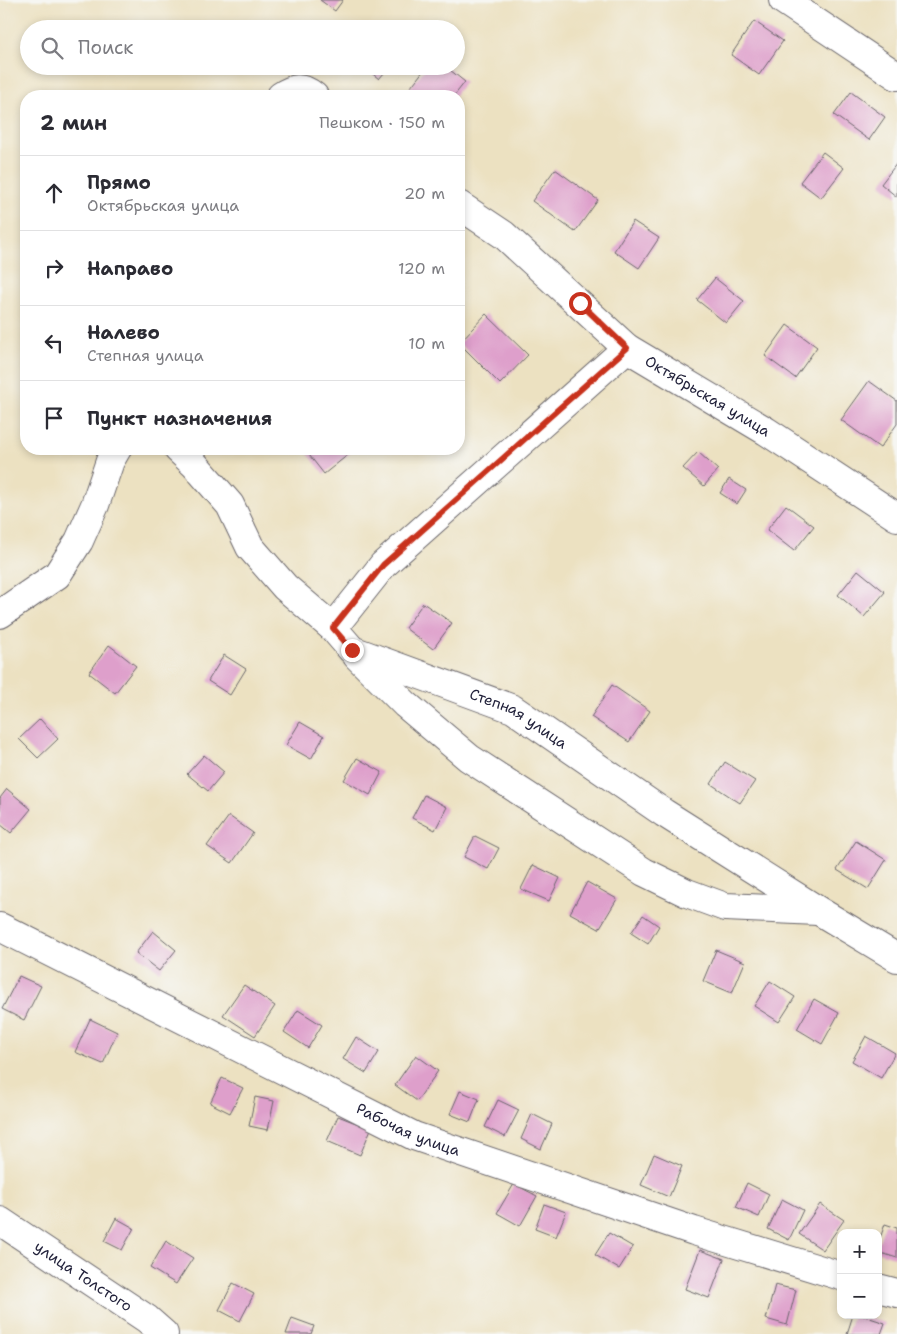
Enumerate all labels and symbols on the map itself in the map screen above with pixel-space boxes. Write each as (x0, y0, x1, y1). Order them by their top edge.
route start (569, 292, 592, 315)
street label: Октябрьская улица (641, 351, 775, 442)
route end (341, 639, 364, 662)
street label: Степная улица (467, 684, 572, 754)
street label: Рабочая улица (353, 1098, 463, 1161)
street label: улица Толстого (30, 1237, 136, 1316)

